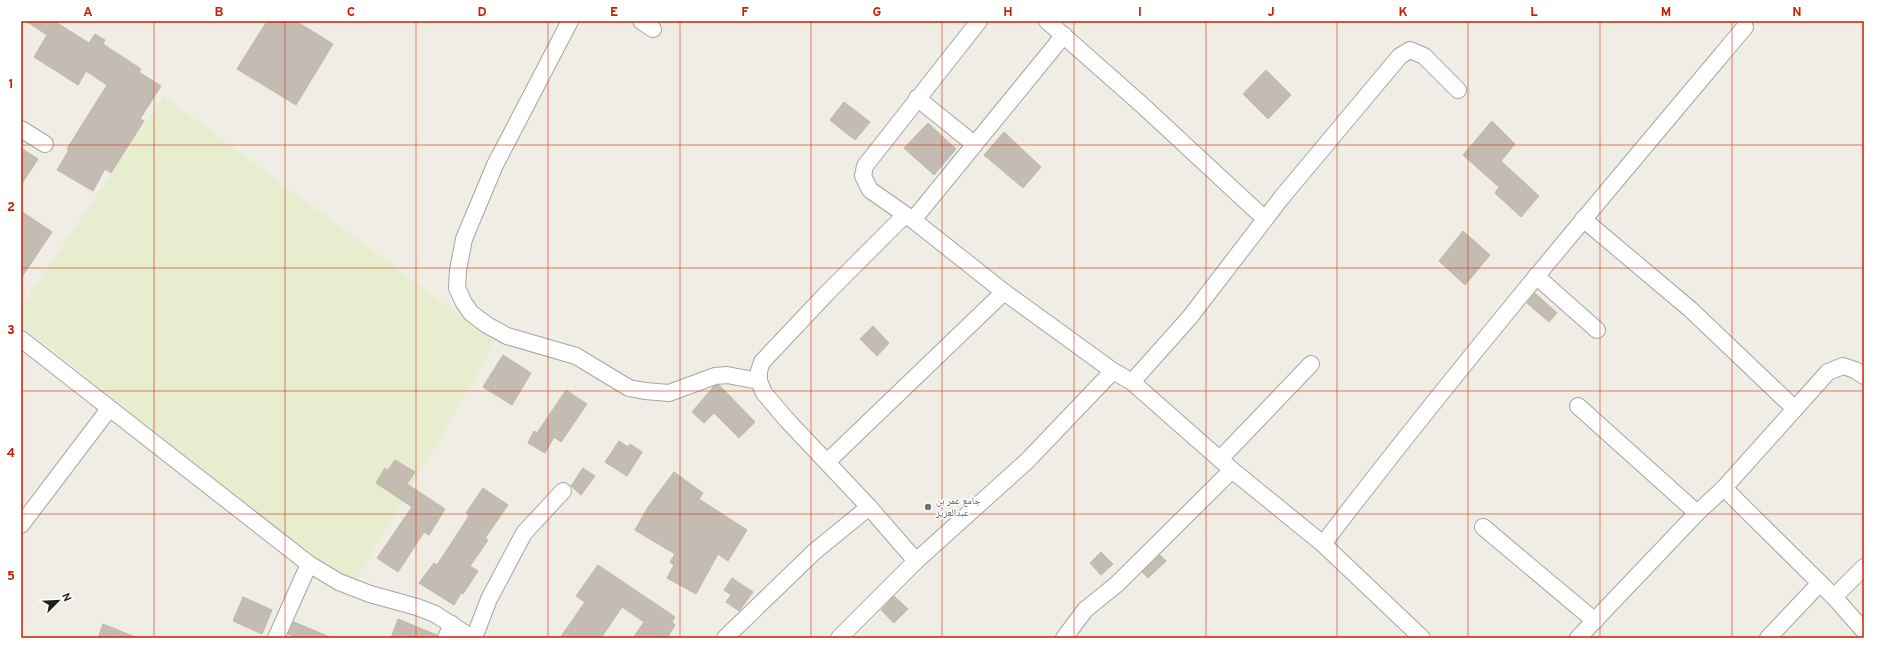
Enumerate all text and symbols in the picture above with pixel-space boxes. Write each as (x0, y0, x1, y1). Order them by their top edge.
text: A (83, 5, 93, 21)
text: B (215, 5, 224, 21)
text: C (347, 5, 355, 21)
text: D (477, 5, 487, 21)
text: E (610, 5, 618, 21)
text: F (741, 5, 749, 21)
text: G (873, 5, 882, 21)
text: H (1003, 5, 1013, 21)
text: I (1138, 5, 1142, 21)
text: J (1267, 5, 1275, 21)
text: K (1398, 5, 1408, 21)
text: L (1530, 5, 1538, 21)
text: M (1661, 5, 1671, 21)
text: N (1792, 5, 1802, 21)
text: 1 (8, 77, 14, 93)
text: 2 (7, 200, 15, 216)
text: 3 (7, 323, 15, 339)
text: 4 (7, 446, 15, 462)
place label: جامع عمر بن عبدالعزيز (935, 495, 981, 520)
marker: جامع عمر بن عبدالعزيز (923, 502, 933, 512)
text: 5 (7, 569, 15, 585)
north arrow (38, 581, 78, 621)
text: N (58, 591, 74, 604)

